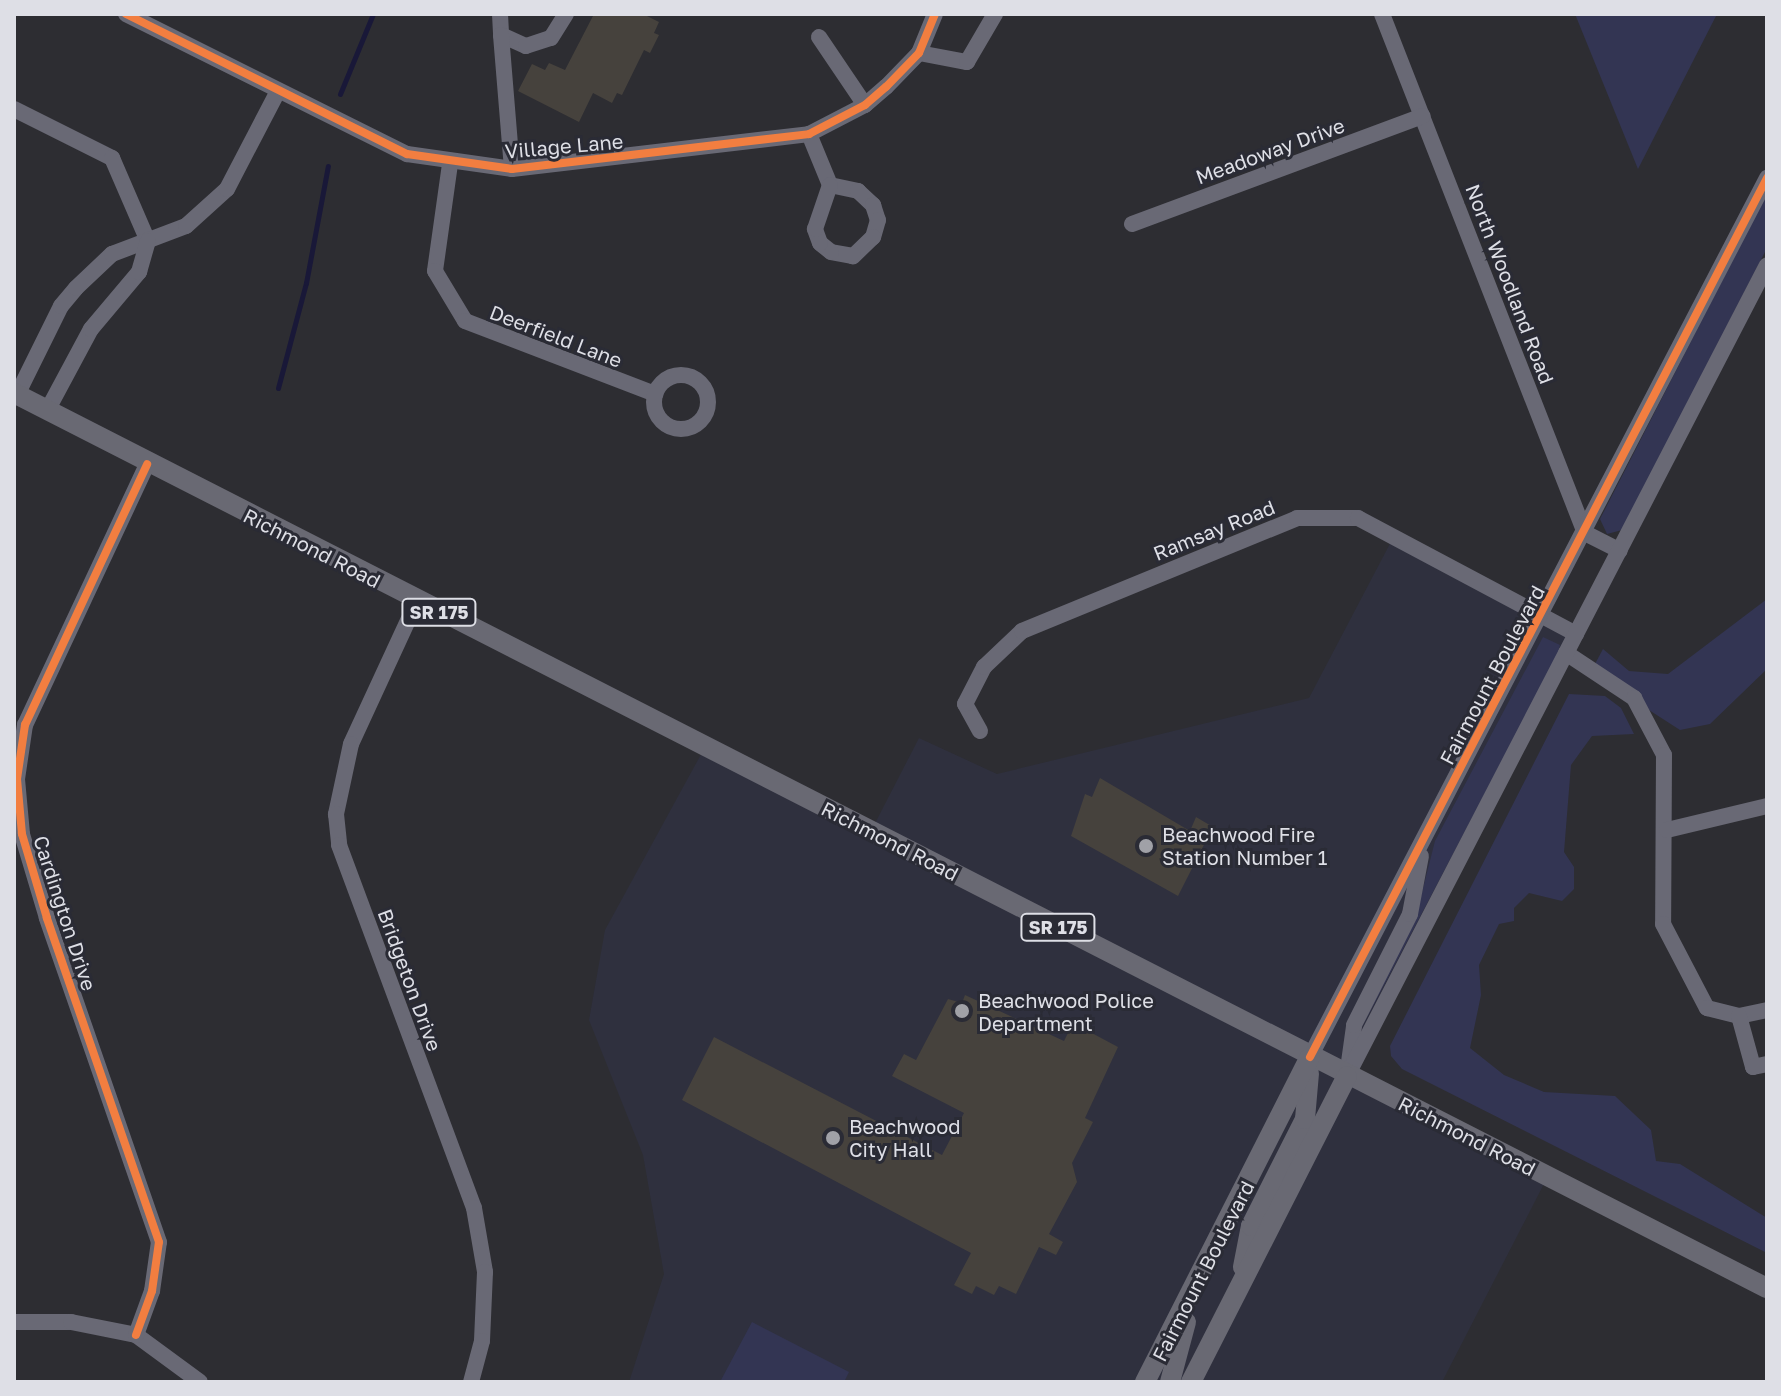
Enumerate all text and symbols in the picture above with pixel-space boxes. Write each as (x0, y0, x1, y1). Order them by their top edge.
street label: Meadoway Drive (1192, 113, 1348, 189)
street label: Village Lane (504, 129, 624, 163)
street label: North Woodland Road (1461, 181, 1559, 387)
street label: Deerfield Lane (486, 300, 626, 372)
street label: Ramsay Road (1150, 495, 1278, 565)
street label: Richmond Road (240, 503, 384, 593)
street label: Fairmount Boulevard (1435, 581, 1549, 769)
road number: SR 175 (401, 598, 477, 626)
street label: Richmond Road (818, 796, 962, 886)
place label: Beachwood Fire Station Number 1 (1162, 822, 1328, 869)
street label: Cardington Drive (29, 832, 101, 994)
marker: Beachwood Fire Station Number 1 (1137, 837, 1155, 855)
street label: Bridgeton Drive (373, 906, 447, 1054)
road number: SR 175 (1020, 913, 1096, 941)
place label: Beachwood Police Department (978, 988, 1154, 1035)
marker: Beachwood Police Department (953, 1002, 971, 1020)
street label: Richmond Road (1395, 1091, 1539, 1181)
place label: Beachwood City Hall (849, 1114, 961, 1161)
marker: Beachwood City Hall (824, 1129, 842, 1147)
street label: Fairmount Boulevard (1147, 1177, 1259, 1365)

